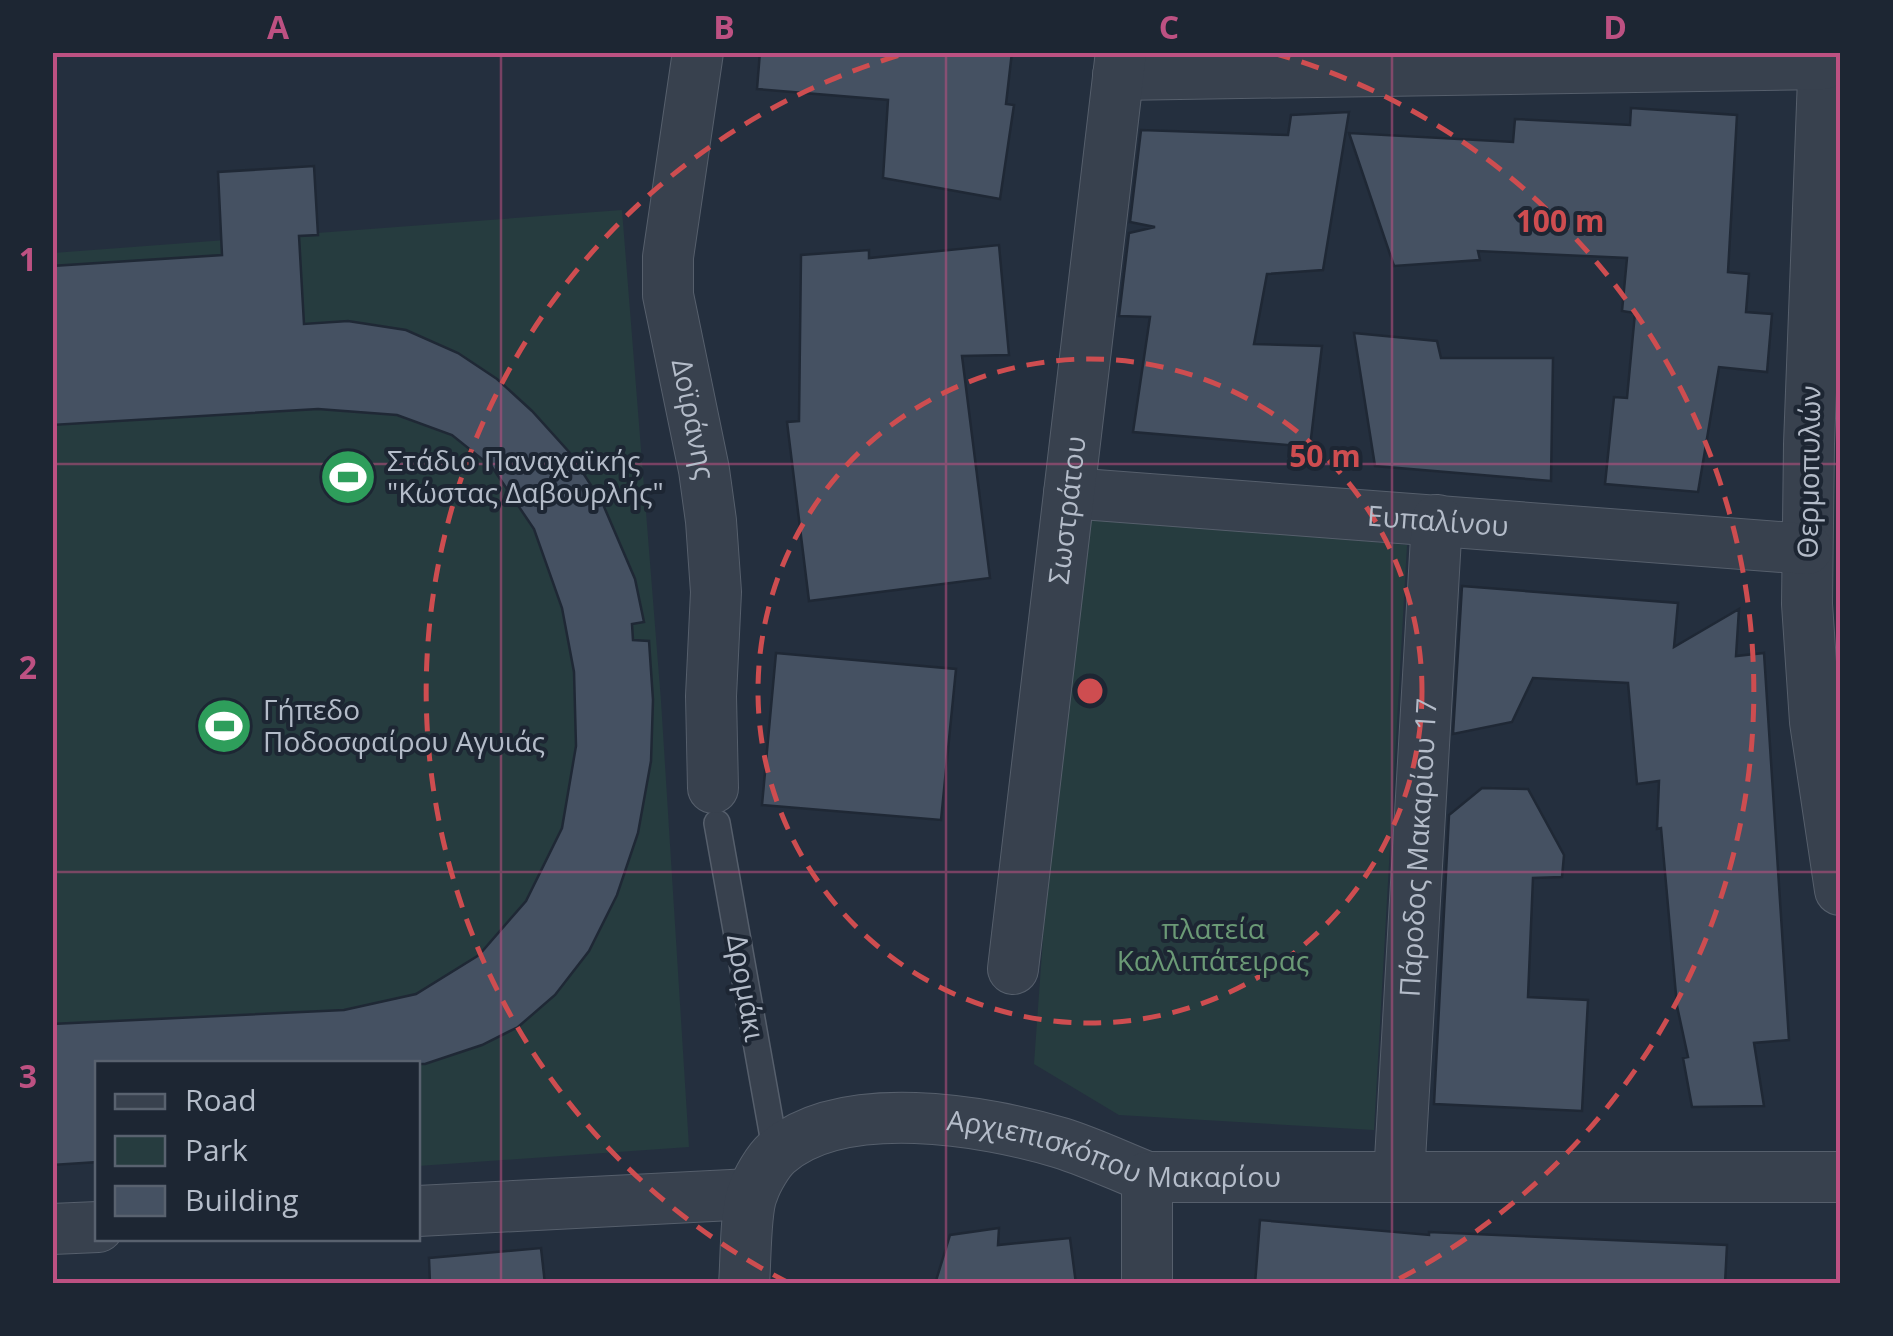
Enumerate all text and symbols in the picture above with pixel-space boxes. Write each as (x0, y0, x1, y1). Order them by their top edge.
text: A (267, 5, 290, 48)
text: B (713, 5, 735, 48)
text: C (1159, 5, 1179, 48)
text: D (1603, 5, 1627, 48)
text: 100 m (1516, 200, 1604, 241)
text: 1 (19, 237, 37, 280)
street label: Δοϊράνης (664, 355, 725, 482)
street label: Θερμοπυλών (1787, 385, 1829, 559)
street label: Σωστράτου (1038, 434, 1094, 586)
text: 50 m (1289, 435, 1361, 476)
place label: Στάδιο Παναχαϊκής "Κώστας Δαβουρλής" (387, 441, 664, 511)
sports icon: Στάδιο Παναχαϊκής "Κώστας Δαβουρλής" (318, 447, 378, 507)
street label: Ευπαλίνου (1366, 496, 1510, 544)
text: 2 (19, 645, 37, 688)
centre of rings (1072, 673, 1108, 709)
place label: Γήπεδο Ποδοσφαίρου Αγυιάς (263, 690, 545, 760)
sports icon: Γήπεδο Ποδοσφαίρου Αγυιάς (194, 696, 254, 756)
street label: Πάροδος Μακαρίου 17 (1389, 697, 1445, 998)
park label: πλατεία Καλλιπάτειρας (1117, 909, 1309, 979)
street label: Δρομάκι (719, 931, 775, 1045)
text: 3 (19, 1054, 37, 1097)
legend (95, 1061, 420, 1241)
text: Road (185, 1079, 257, 1120)
street label: Αρχιεπισκόπου Μακαρίου (945, 1100, 1281, 1195)
text: Park (185, 1129, 248, 1170)
text: Building (185, 1179, 299, 1220)

